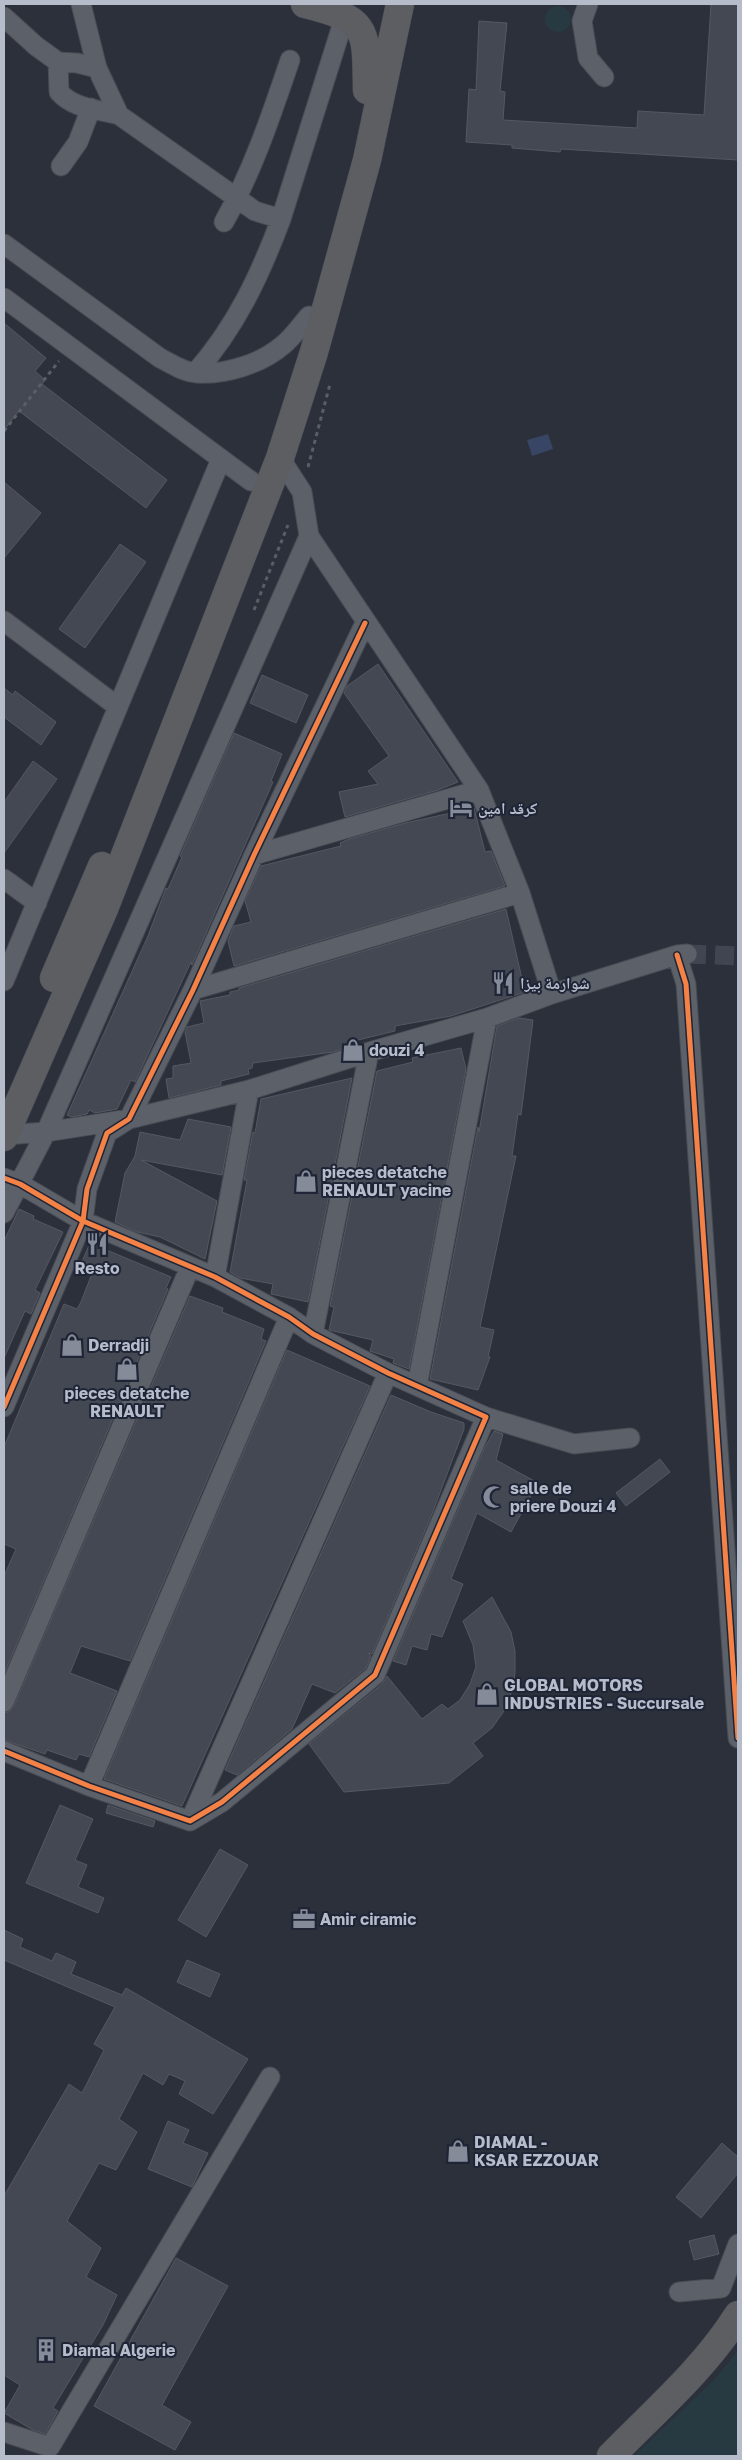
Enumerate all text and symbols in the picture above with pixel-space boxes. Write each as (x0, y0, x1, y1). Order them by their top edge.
hotel icon: كرقد امين (448, 795, 474, 821)
place label: كرقد امين (478, 798, 537, 818)
restaurant icon: شوارمة بيزا (490, 970, 516, 996)
place label: شوارمة بيزا (520, 973, 590, 993)
shop icon: douzi 4 (340, 1037, 366, 1063)
place label: douzi 4 (369, 1040, 425, 1060)
place label: pieces detatche RENAULT yacine (322, 1162, 451, 1200)
shop icon: pieces detatche RENAULT yacine (293, 1168, 319, 1194)
restaurant icon: Resto (84, 1231, 110, 1257)
place label: Resto (74, 1258, 120, 1278)
shop icon: Derradji (59, 1332, 85, 1358)
place label: Derradji (88, 1335, 149, 1355)
shop icon: pieces detatche RENAULT (114, 1356, 140, 1382)
place label: pieces detatche RENAULT (65, 1383, 189, 1421)
place label: salle de priere Douzi 4 (510, 1478, 616, 1516)
mosque icon: salle de priere Douzi 4 (481, 1484, 507, 1510)
place label: GLOBAL MOTORS INDUSTRIES - Succursale (504, 1675, 704, 1713)
shop icon: GLOBAL MOTORS INDUSTRIES - Succursale (474, 1681, 500, 1707)
office icon: Amir ciramic (291, 1906, 317, 1932)
place label: Amir ciramic (320, 1909, 416, 1929)
place label: DIAMAL - KSAR EZZOUAR (474, 2132, 599, 2170)
shop icon: DIAMAL - KSAR EZZOUAR (445, 2138, 471, 2164)
building icon: Diamal Algerie (33, 2337, 59, 2363)
place label: Diamal Algerie (62, 2340, 176, 2360)

